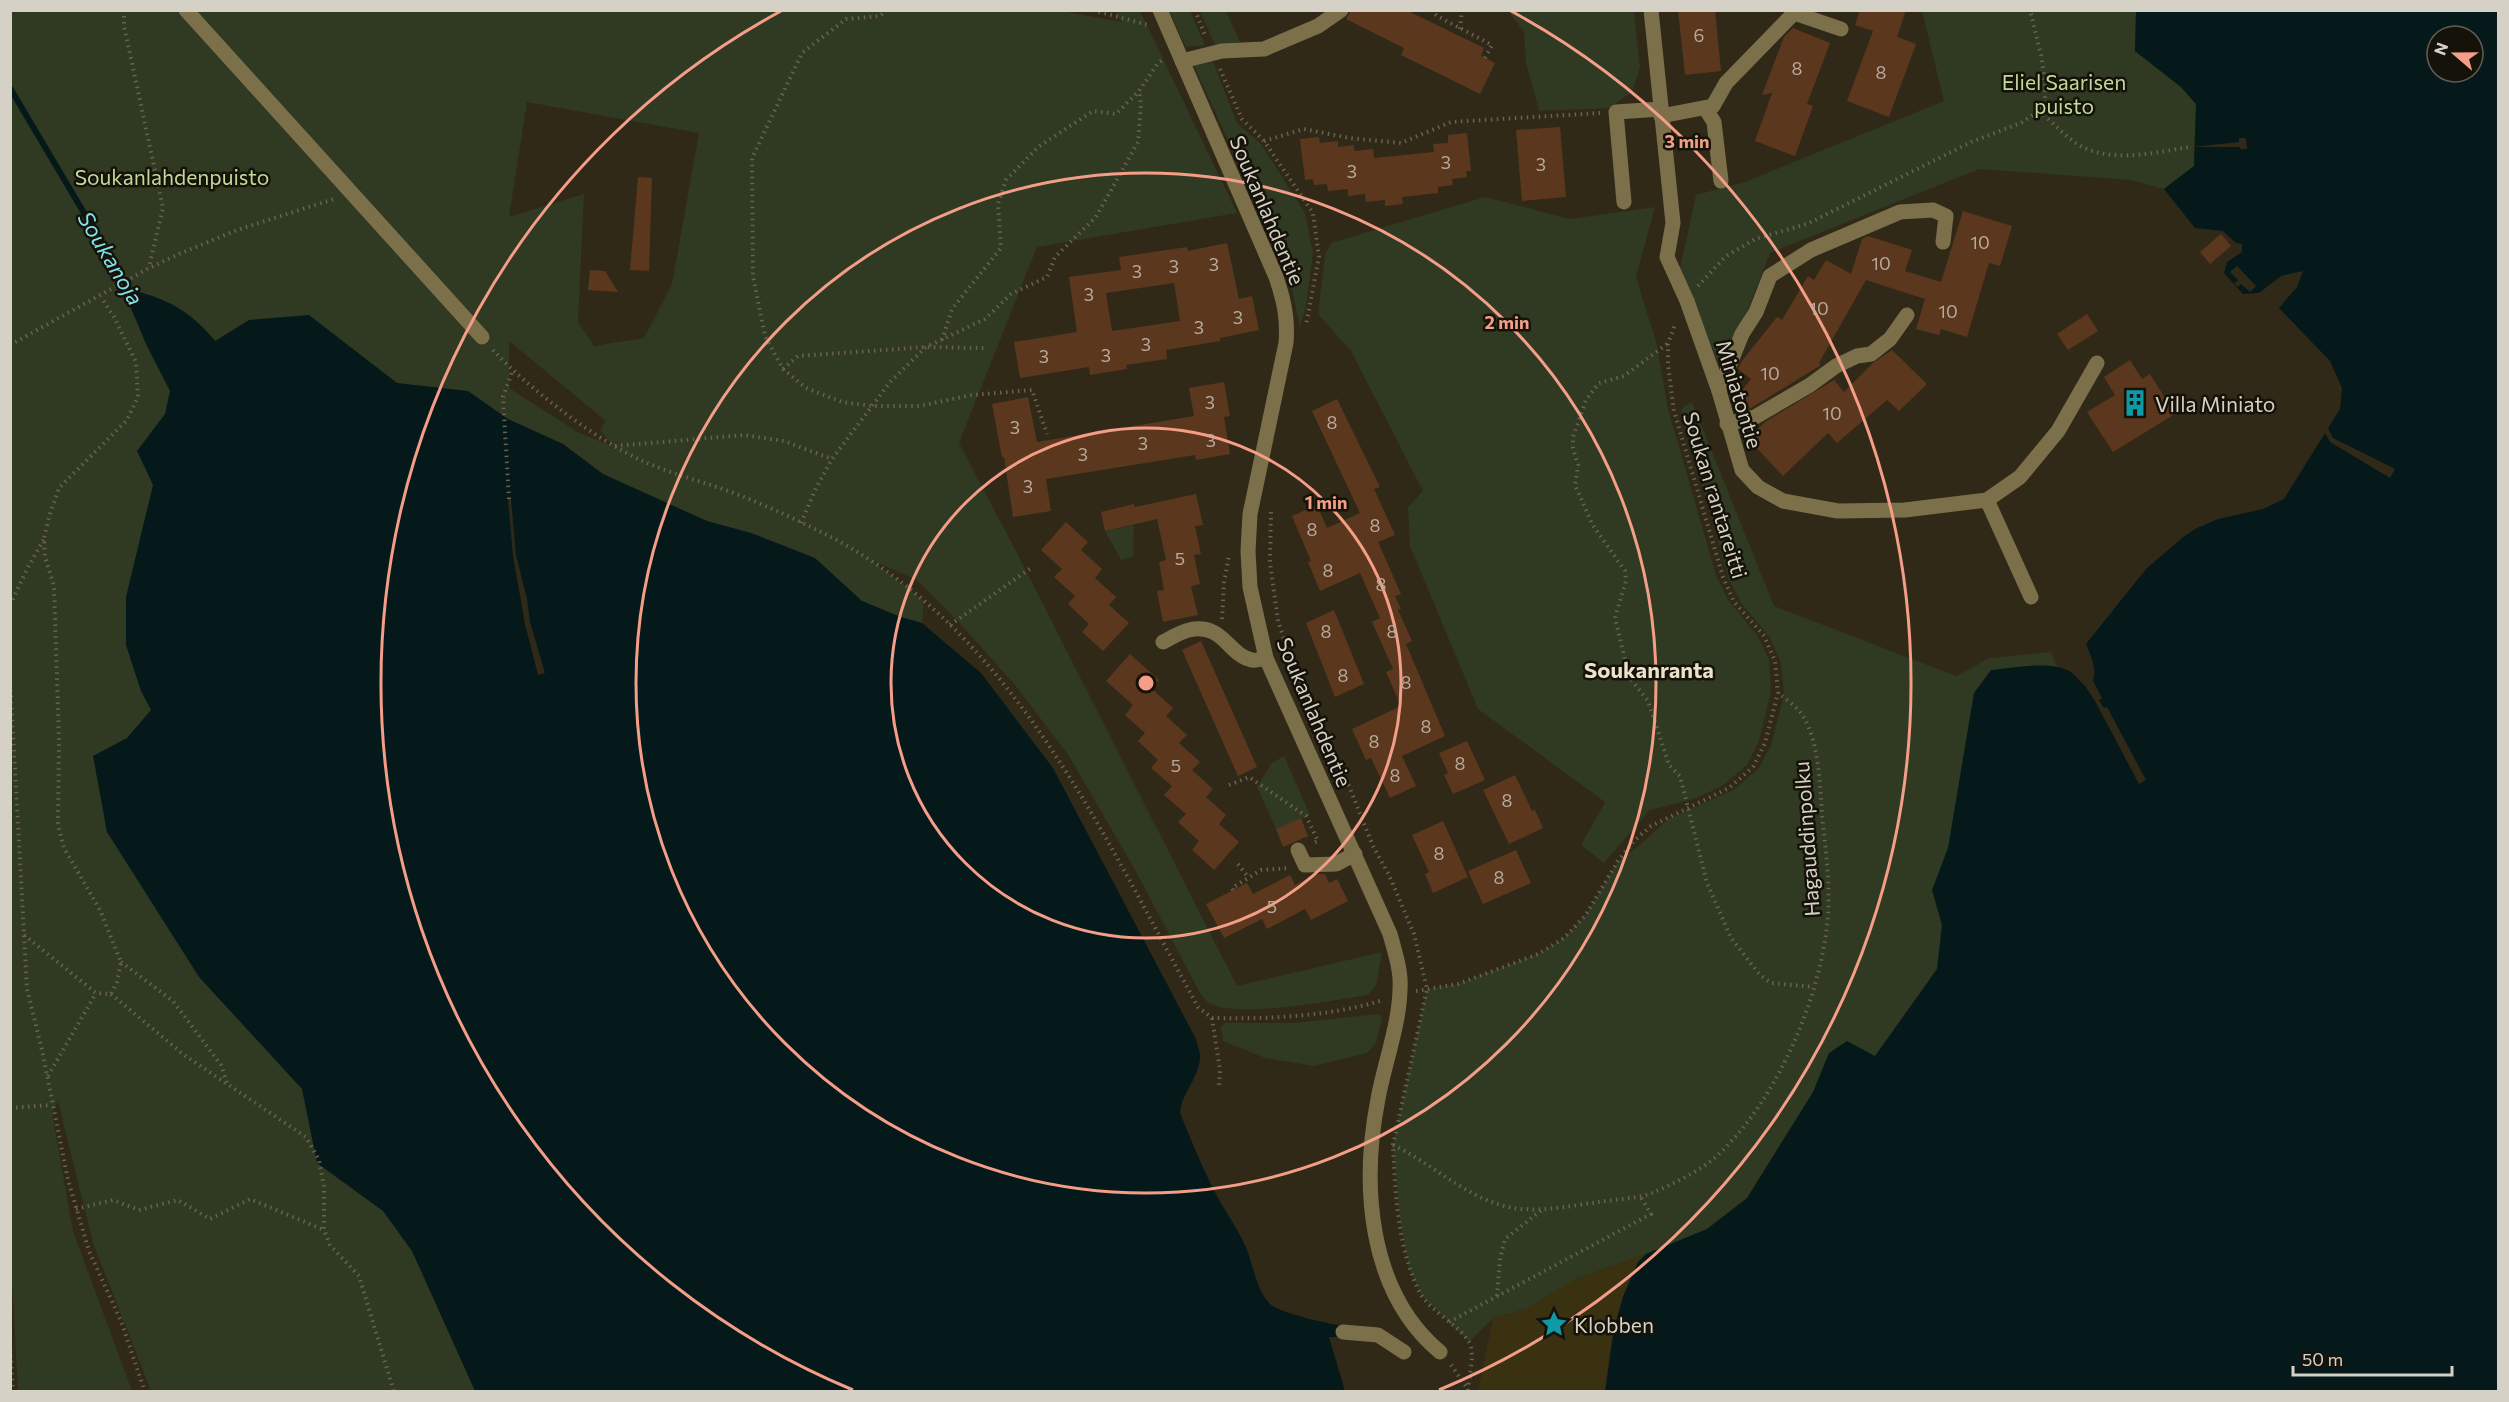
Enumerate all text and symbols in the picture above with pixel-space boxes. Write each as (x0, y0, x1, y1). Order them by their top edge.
house number: 6 (1694, 24, 1704, 46)
north arrow (2425, 24, 2485, 84)
text: N (2429, 40, 2451, 58)
house number: 8 (1792, 57, 1803, 79)
house number: 8 (1876, 61, 1887, 83)
park label: Eliel Saarisen puisto (2002, 69, 2126, 118)
text: 3 min (1664, 130, 1710, 152)
street label: Soukanlahdentie (1225, 132, 1311, 288)
house number: 3 (1441, 151, 1451, 173)
house number: 3 (1536, 153, 1546, 175)
house number: 3 (1347, 160, 1357, 182)
park label: Soukanlahdenpuisto (75, 164, 269, 189)
water label: Soukanoja (72, 206, 150, 310)
house number: 10 (1970, 231, 1990, 253)
house number: 10 (1871, 252, 1891, 274)
house number: 3 (1209, 253, 1219, 275)
house number: 3 (1169, 255, 1179, 277)
house number: 3 (1132, 260, 1142, 282)
house number: 3 (1084, 283, 1094, 305)
house number: 10 (1809, 297, 1829, 319)
house number: 10 (1938, 300, 1958, 322)
house number: 3 (1233, 306, 1243, 328)
text: 2 min (1485, 311, 1529, 333)
house number: 3 (1194, 316, 1204, 338)
house number: 3 (1141, 333, 1151, 355)
street label: Miniatontie (1712, 337, 1768, 451)
house number: 3 (1101, 344, 1111, 366)
house number: 3 (1039, 345, 1049, 367)
house number: 10 (1760, 362, 1780, 384)
building icon: Villa Miniato (2120, 388, 2150, 418)
house number: 3 (1205, 391, 1215, 413)
place label: Villa Miniato (2155, 391, 2275, 416)
house number: 10 (1822, 402, 1842, 424)
street label: Soukan rantareitti (1679, 409, 1753, 581)
house number: 8 (1327, 411, 1338, 433)
house number: 3 (1010, 416, 1020, 438)
house number: 3 (1206, 429, 1216, 451)
house number: 3 (1138, 432, 1148, 454)
house number: 3 (1078, 443, 1088, 465)
house number: 3 (1023, 475, 1033, 497)
text: 1 min (1305, 491, 1347, 513)
house number: 8 (1370, 514, 1381, 536)
house number: 8 (1307, 518, 1318, 540)
house number: 5 (1175, 547, 1185, 569)
house number: 8 (1323, 559, 1334, 581)
house number: 8 (1376, 573, 1387, 595)
house number: 8 (1321, 620, 1332, 642)
house number: 8 (1387, 620, 1398, 642)
street label: Soukanlahdentie (1272, 634, 1358, 790)
district label: Soukanranta (1584, 656, 1714, 683)
house number: 8 (1338, 664, 1349, 686)
house number: 8 (1401, 671, 1412, 693)
centre of rings (1136, 673, 1156, 693)
house number: 8 (1421, 715, 1432, 737)
house number: 8 (1369, 730, 1380, 752)
house number: 8 (1455, 752, 1466, 774)
house number: 5 (1171, 754, 1181, 776)
street label: Hagauddinpolku (1788, 760, 1824, 918)
house number: 8 (1390, 764, 1401, 786)
house number: 8 (1502, 789, 1513, 811)
house number: 8 (1434, 842, 1445, 864)
house number: 8 (1494, 866, 1505, 888)
house number: 5 (1267, 895, 1277, 917)
place icon: Klobben (1539, 1309, 1569, 1339)
place label: Klobben (1574, 1312, 1654, 1337)
scale bar (2293, 1339, 2452, 1377)
text: 50 m (2302, 1348, 2343, 1370)

